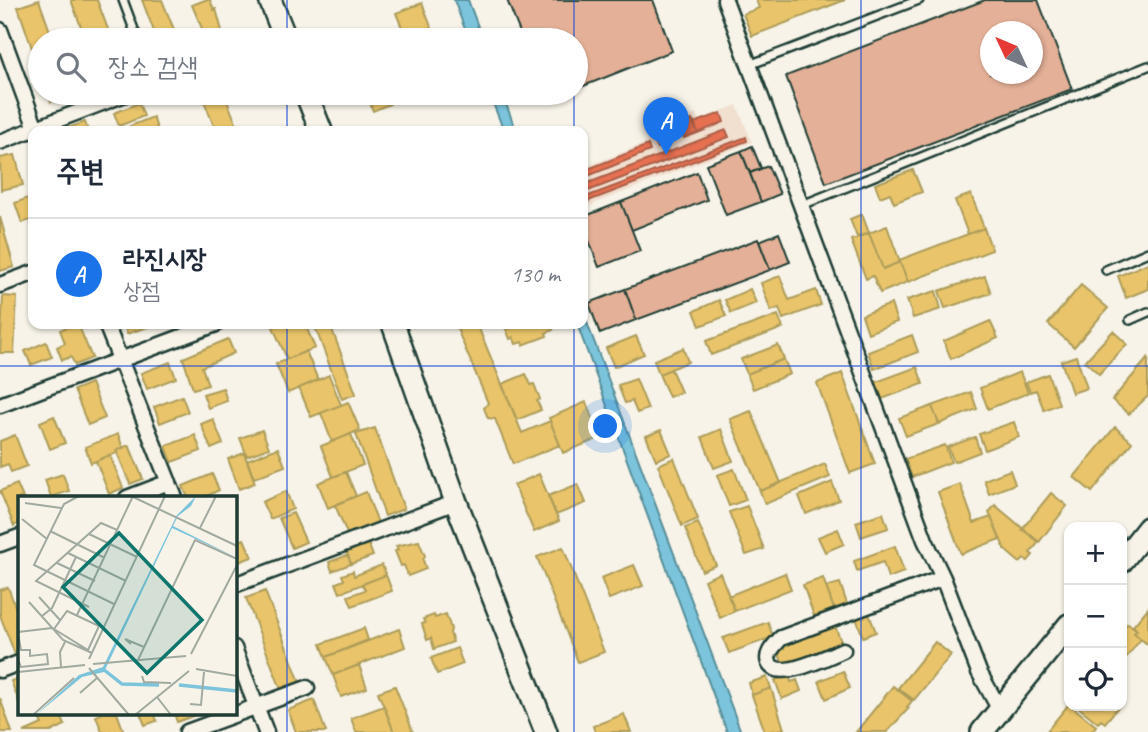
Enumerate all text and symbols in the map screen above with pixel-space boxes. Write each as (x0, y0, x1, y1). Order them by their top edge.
north arrow (980, 21, 1043, 84)
search box (28, 28, 588, 105)
icon: search (52, 48, 90, 86)
text: 장소 검색 (108, 50, 198, 83)
pin: A (643, 97, 689, 155)
text: 주변 (56, 152, 104, 190)
text: 라진시장 (123, 242, 207, 275)
text: A (73, 260, 85, 289)
text: 130 m (511, 260, 560, 289)
text: 상점 (123, 276, 160, 305)
your location (588, 409, 622, 443)
inset map (18, 496, 236, 714)
map controls (1064, 522, 1127, 711)
button: + (1064, 522, 1127, 585)
button: − (1064, 585, 1127, 648)
button: locate (1064, 648, 1127, 711)

